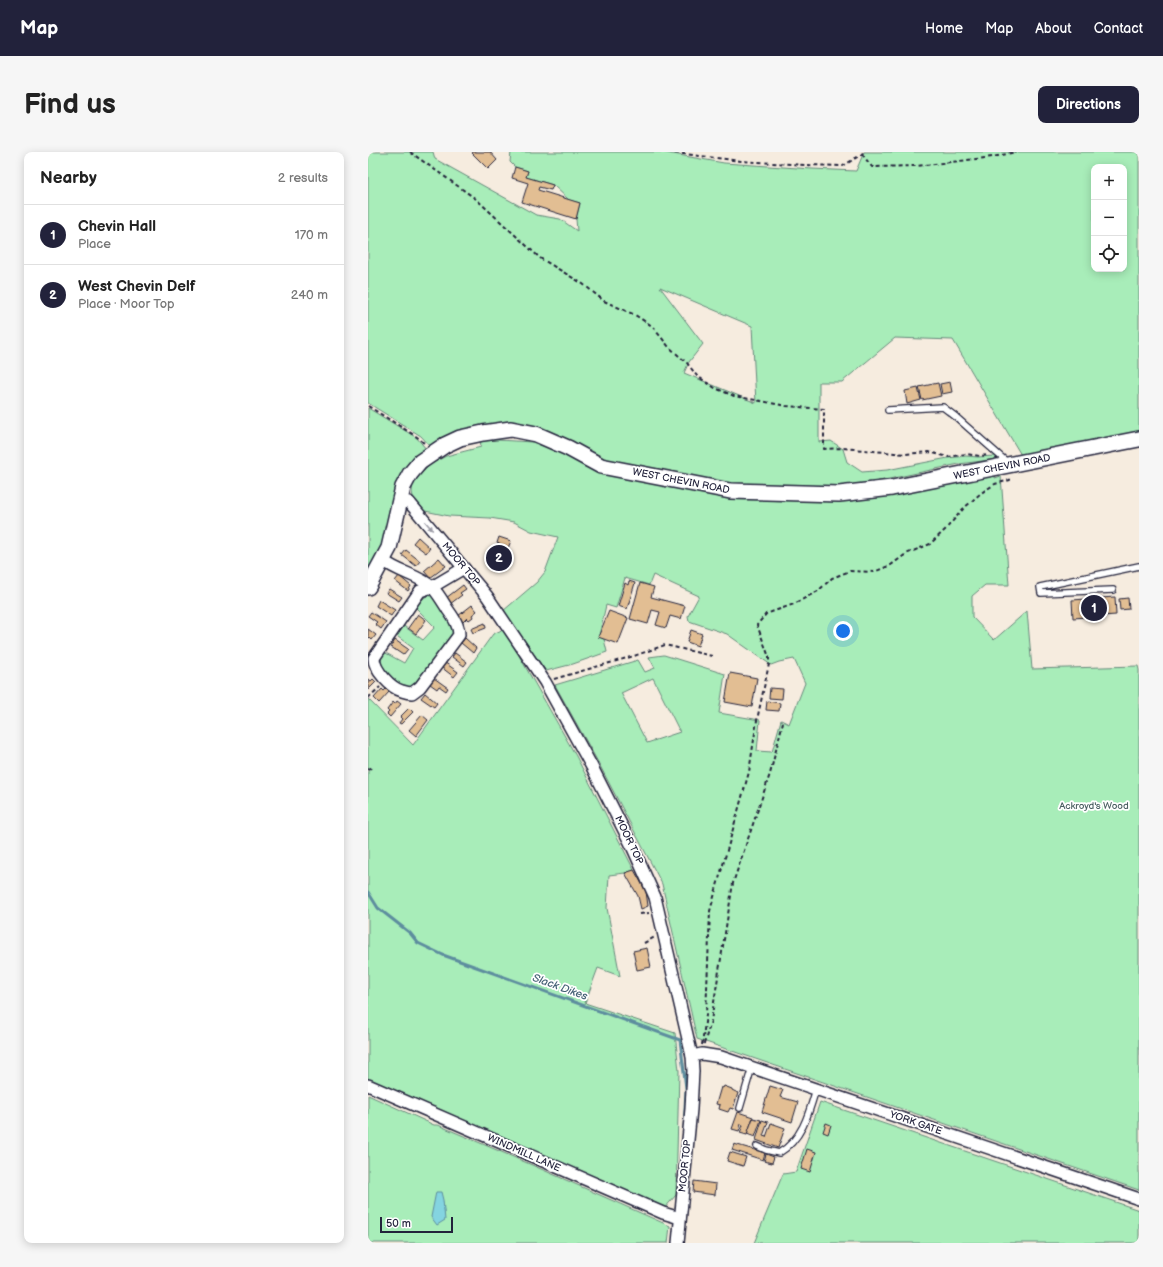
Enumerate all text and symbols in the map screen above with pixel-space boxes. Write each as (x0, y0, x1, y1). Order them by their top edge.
text: Map (20, 17, 58, 40)
text: Home (925, 20, 963, 37)
text: Map (985, 20, 1013, 37)
text: About (1035, 20, 1072, 37)
text: Contact (1094, 20, 1143, 37)
button: Directions (1038, 86, 1139, 123)
text: Find us (24, 88, 116, 121)
map controls (1091, 164, 1127, 272)
button: + (1091, 164, 1127, 200)
text: Nearby (40, 168, 97, 188)
text: 2 results (278, 170, 328, 186)
button: − (1091, 200, 1127, 236)
text: Chevin Hall (78, 217, 156, 236)
text: 1 (50, 227, 56, 243)
text: 170 m (295, 227, 328, 243)
text: Place (78, 236, 111, 252)
button: locate (1091, 236, 1127, 272)
text: West Chevin Delf (78, 277, 195, 296)
text: 2 (49, 287, 57, 303)
text: 240 m (291, 287, 328, 303)
text: Place · Moor Top (78, 296, 175, 312)
street label: WEST CHEVIN ROAD (952, 452, 1052, 482)
street label: WEST CHEVIN ROAD (631, 466, 731, 496)
one-way arrow (424, 520, 433, 531)
street label: MOOR TOP (440, 540, 483, 589)
pin: 2 (486, 543, 512, 573)
pin: 1 (1081, 593, 1107, 623)
your location (833, 621, 853, 641)
park label: Ackroyd's Wood (1059, 800, 1129, 812)
street label: MOOR TOP (612, 814, 646, 867)
water label: Slack Dikes (531, 971, 590, 1003)
street label: YORK GATE (887, 1108, 944, 1138)
street label: WINDMILL LANE (486, 1131, 563, 1175)
street label: MOOR TOP (676, 1139, 694, 1193)
scale bar (380, 1215, 453, 1234)
text: 50 m (386, 1217, 411, 1230)

